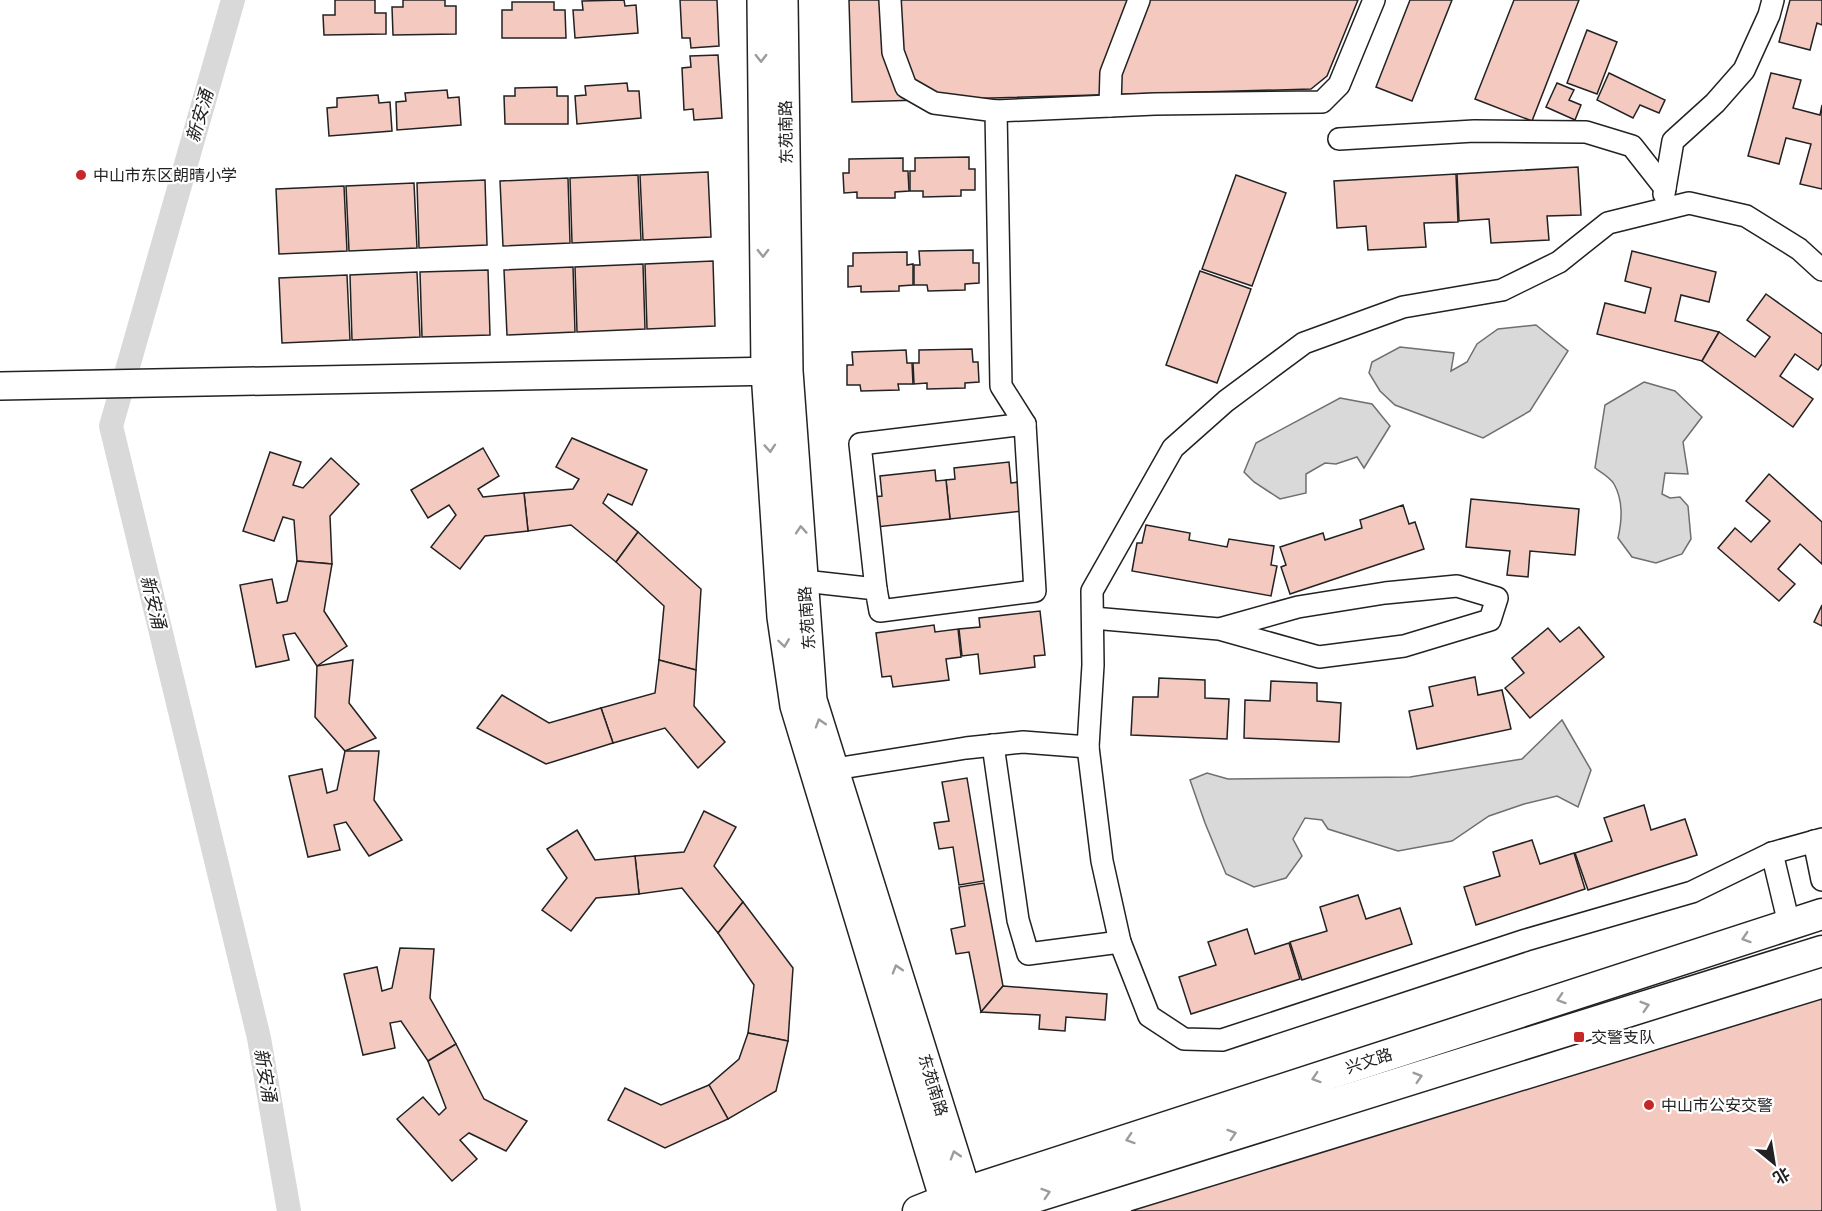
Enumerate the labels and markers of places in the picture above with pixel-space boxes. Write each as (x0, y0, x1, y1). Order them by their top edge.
place label: 中山市东区朗晴小学 (93, 167, 237, 184)
marker: 中山市东区朗晴小学 (74, 168, 88, 182)
place label: 交警支队 (1591, 1029, 1655, 1046)
marker: 交警支队 (1572, 1030, 1586, 1044)
place label: 中山市公安交警 (1661, 1097, 1773, 1114)
marker: 中山市公安交警 (1642, 1098, 1656, 1112)

